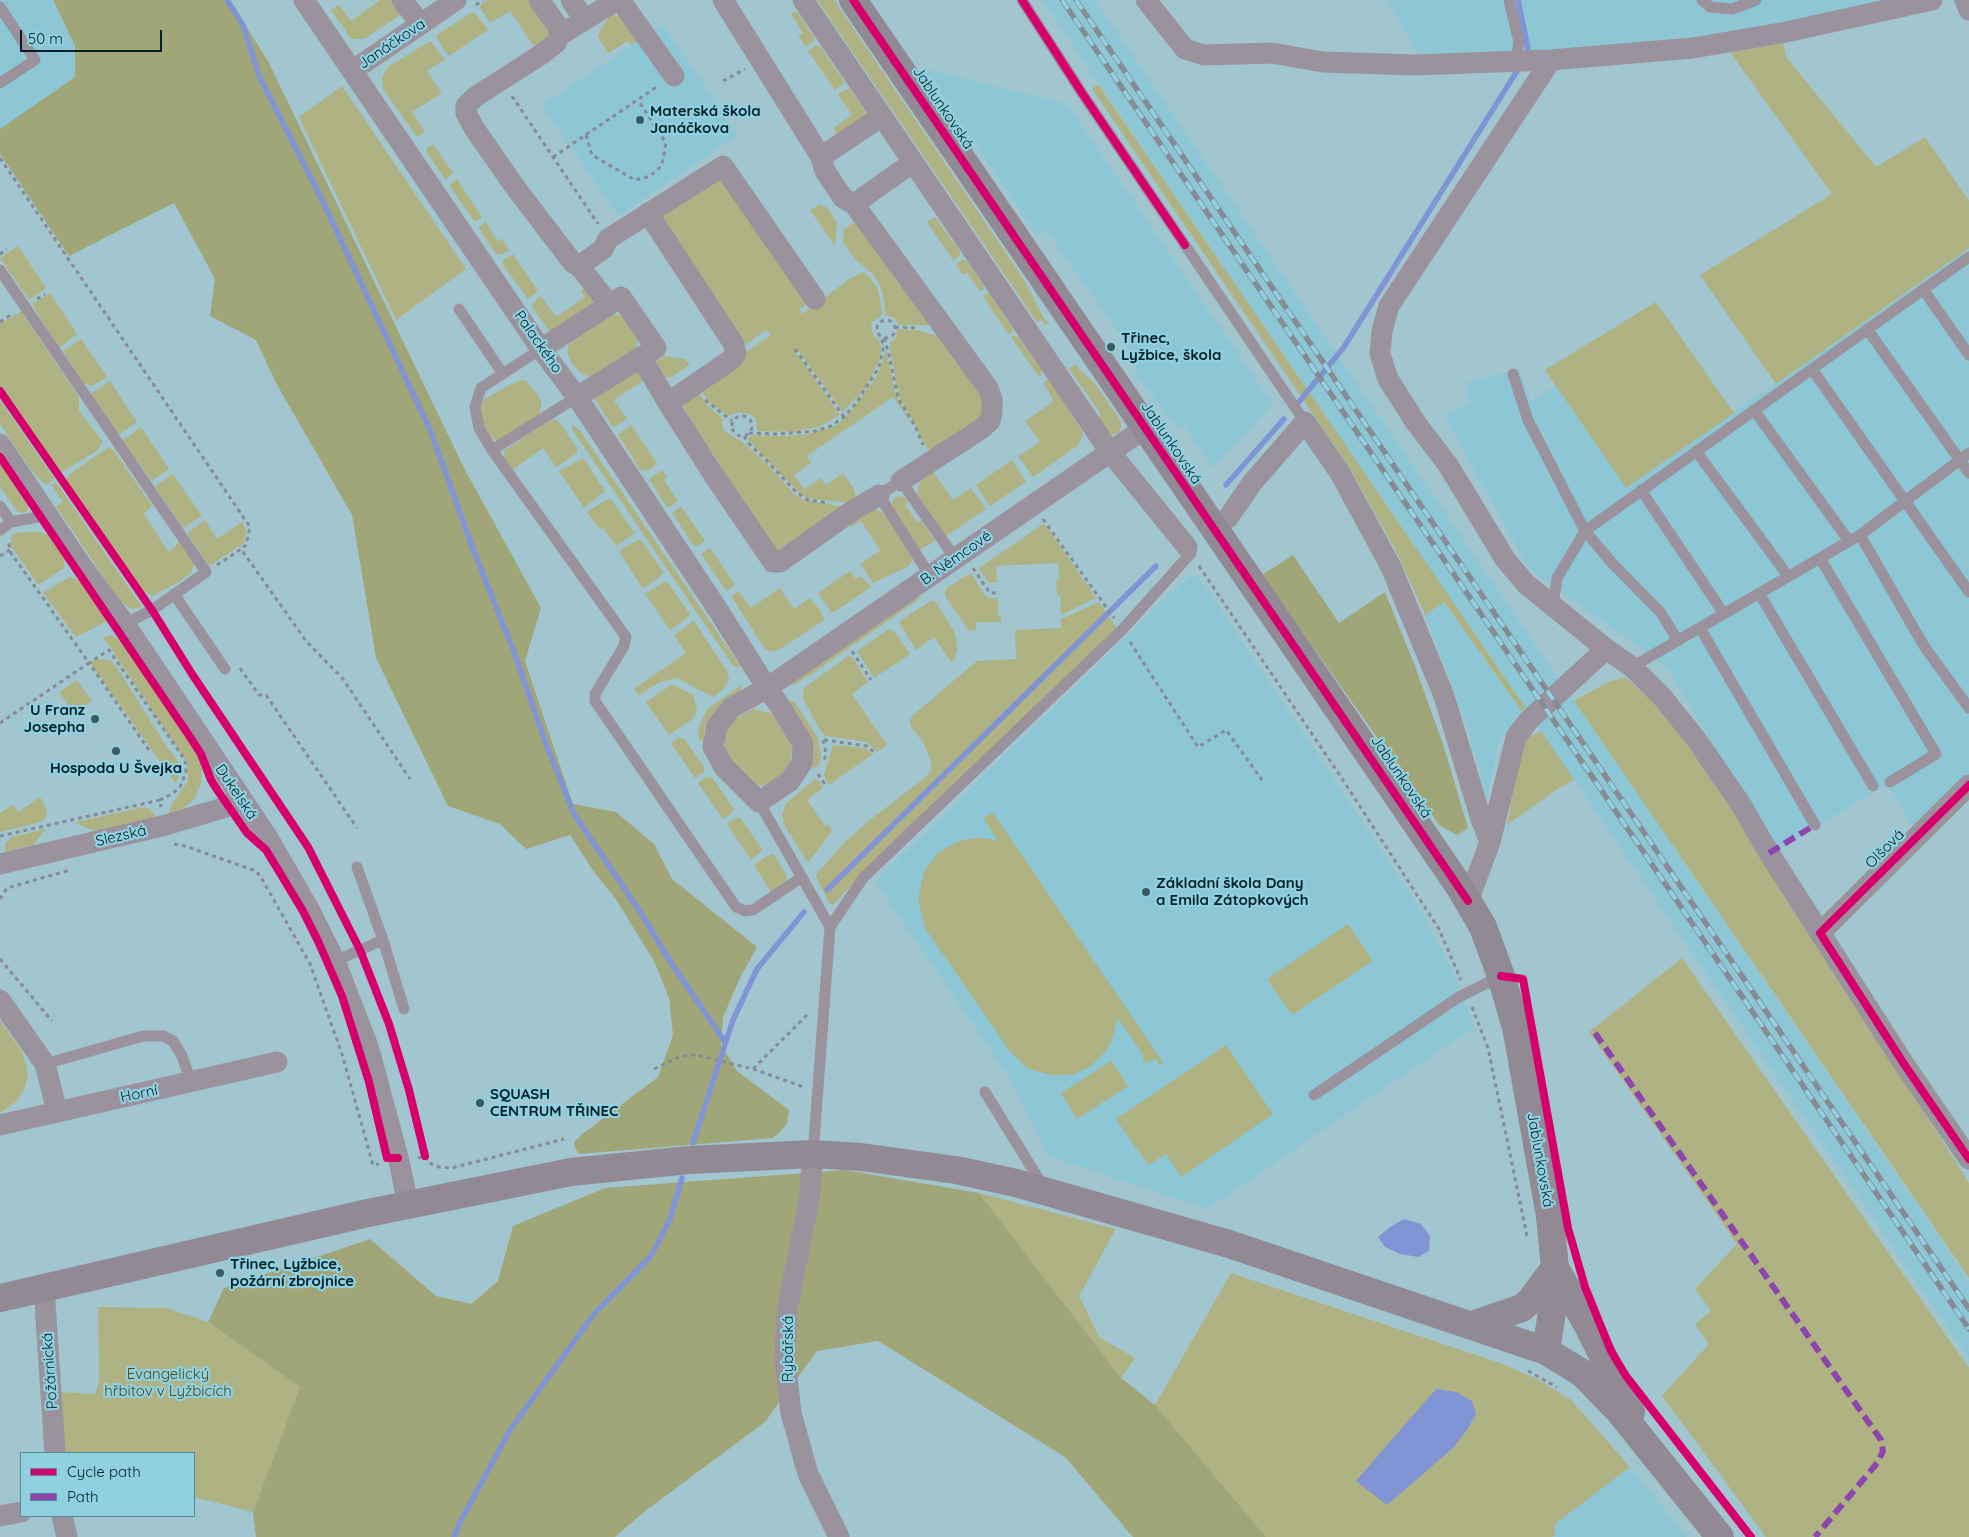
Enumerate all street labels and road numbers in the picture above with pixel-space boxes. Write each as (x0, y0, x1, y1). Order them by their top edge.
street label: Janáčkova (355, 15, 429, 73)
street label: Jablunkovská (909, 63, 977, 153)
street label: Palackého (510, 307, 566, 377)
street label: Jablunkovská (1137, 398, 1205, 488)
street label: B. Němcové (917, 527, 995, 589)
street label: Jablunkovská (1367, 732, 1435, 822)
street label: Dukelská (211, 761, 261, 823)
street label: Slezská (94, 821, 148, 851)
street label: Olšová (1862, 826, 1908, 872)
street label: Horní (119, 1081, 159, 1107)
street label: Jablunkovská (1523, 1111, 1557, 1209)
street label: Rybářská (779, 1316, 797, 1382)
street label: Požárnická (38, 1332, 62, 1410)

